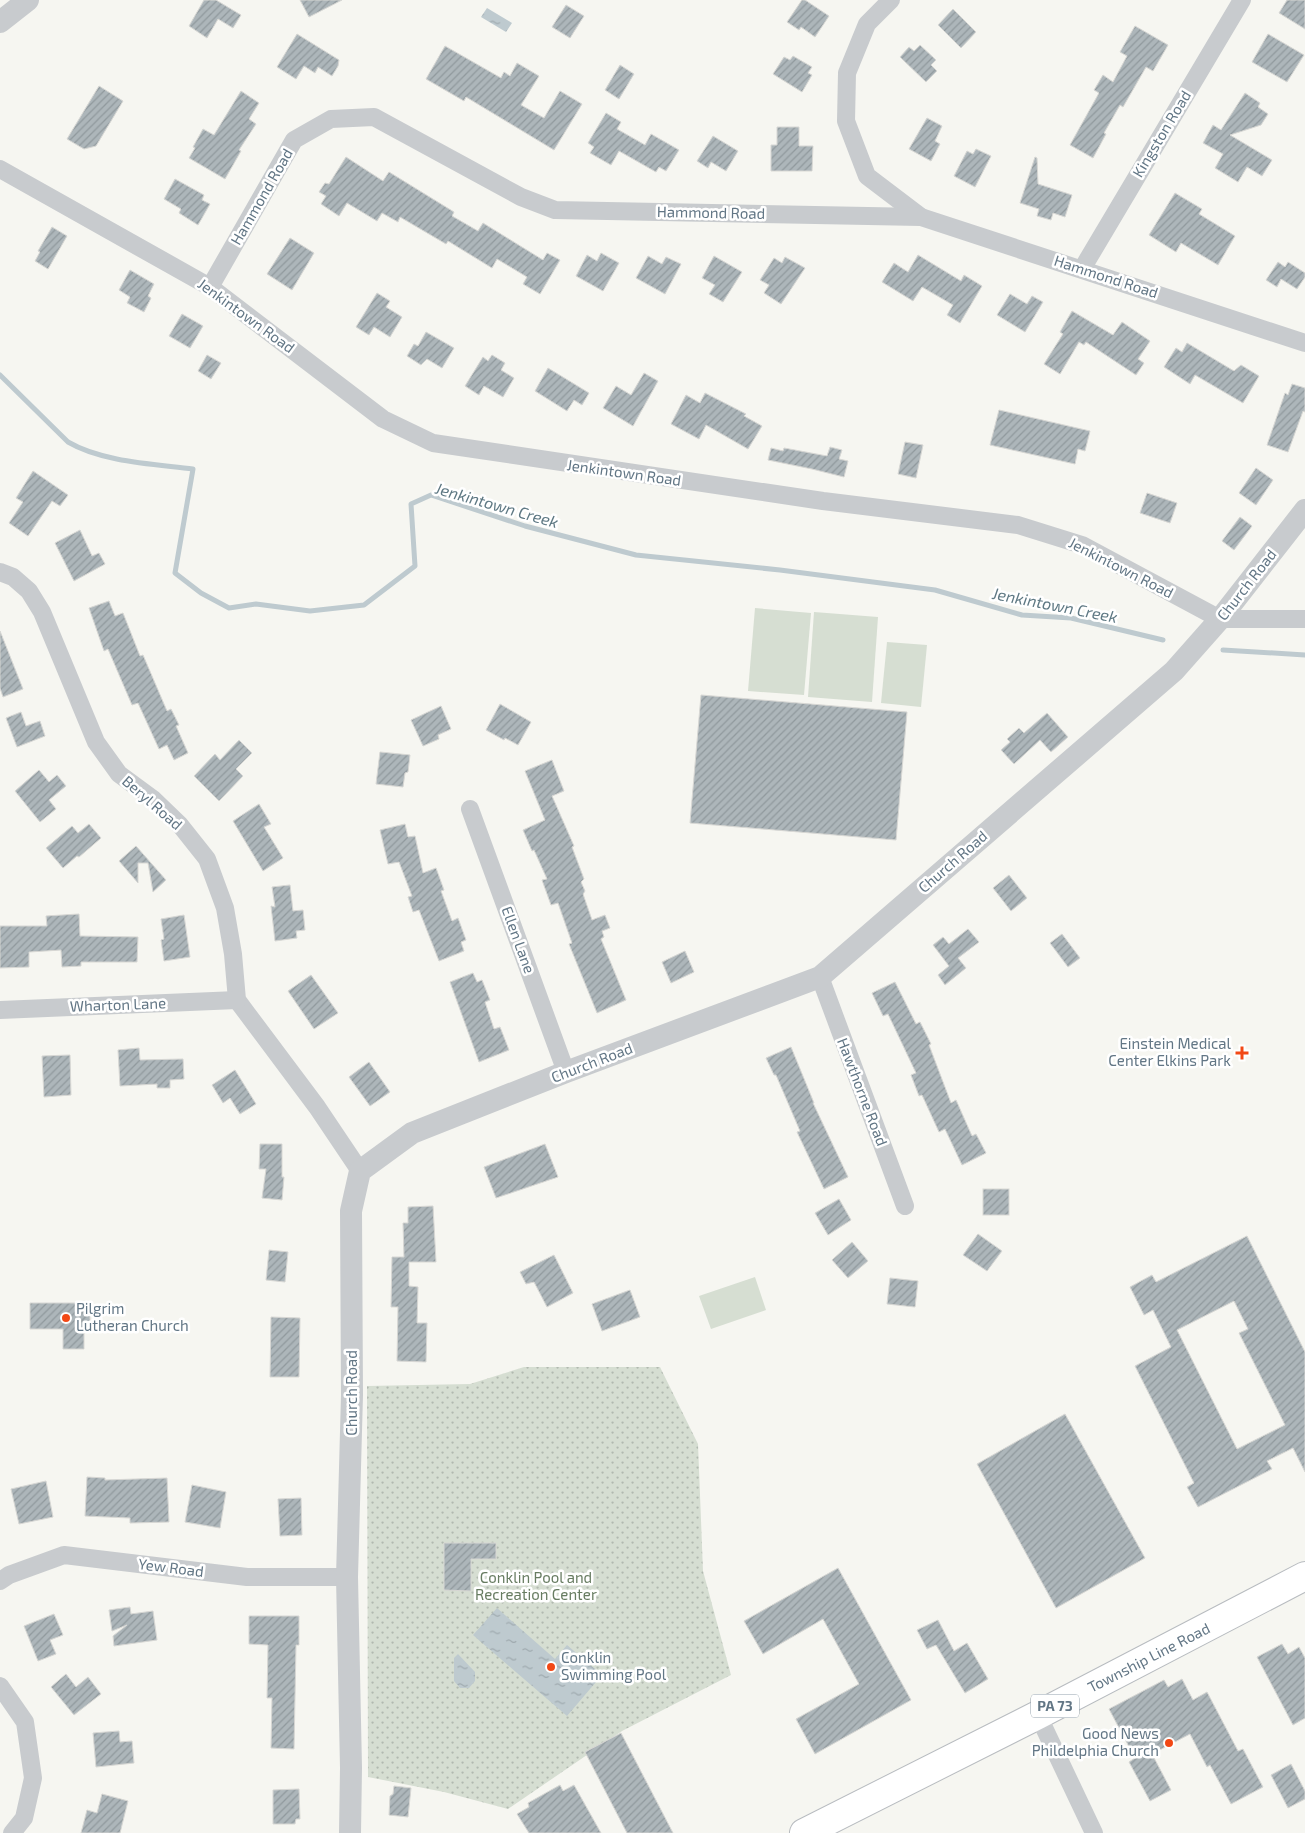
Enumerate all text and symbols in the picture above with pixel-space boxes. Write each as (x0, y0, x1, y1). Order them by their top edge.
street label: Kingston Road (1128, 87, 1194, 180)
street label: Hammond Road (226, 145, 296, 248)
street label: Hammond Road (657, 202, 765, 222)
street label: Hammond Road (1052, 251, 1161, 301)
street label: Jenkintown Road (195, 274, 298, 356)
street label: Jenkintown Road (566, 455, 682, 489)
water label: Jenkintown Creek (433, 478, 561, 531)
street label: Jenkintown Road (1066, 533, 1177, 601)
street label: Church Road (1213, 545, 1280, 624)
water label: Jenkintown Creek (990, 583, 1119, 626)
street label: Beryl Road (119, 771, 186, 833)
street label: Church Road (914, 826, 991, 896)
street label: Ellen Lane (498, 904, 539, 976)
street label: Wharton Lane (70, 993, 166, 1015)
place label: Einstein Medical Center Elkins Park (1108, 1034, 1232, 1069)
street label: Hawthorne Road (834, 1035, 892, 1148)
street label: Church Road (548, 1038, 635, 1086)
marker: Einstein Medical Center Elkins Park (1235, 1046, 1249, 1060)
place label: Pilgrim Lutheran Church (76, 1299, 189, 1334)
marker: Pilgrim Lutheran Church (60, 1312, 72, 1324)
street label: Church Road (342, 1350, 360, 1436)
street label: Yew Road (137, 1554, 205, 1580)
park label: Conklin Pool and Recreation Center (475, 1568, 597, 1603)
street label: Township Line Road (1084, 1618, 1213, 1696)
place label: Conklin Swimming Pool (561, 1648, 667, 1683)
marker: Conklin Swimming Pool (545, 1661, 557, 1673)
road number: PA 73 (1031, 1694, 1079, 1718)
place label: Good News Phildelphia Church (1032, 1724, 1159, 1759)
marker: Good News Phildelphia Church (1163, 1737, 1175, 1749)

